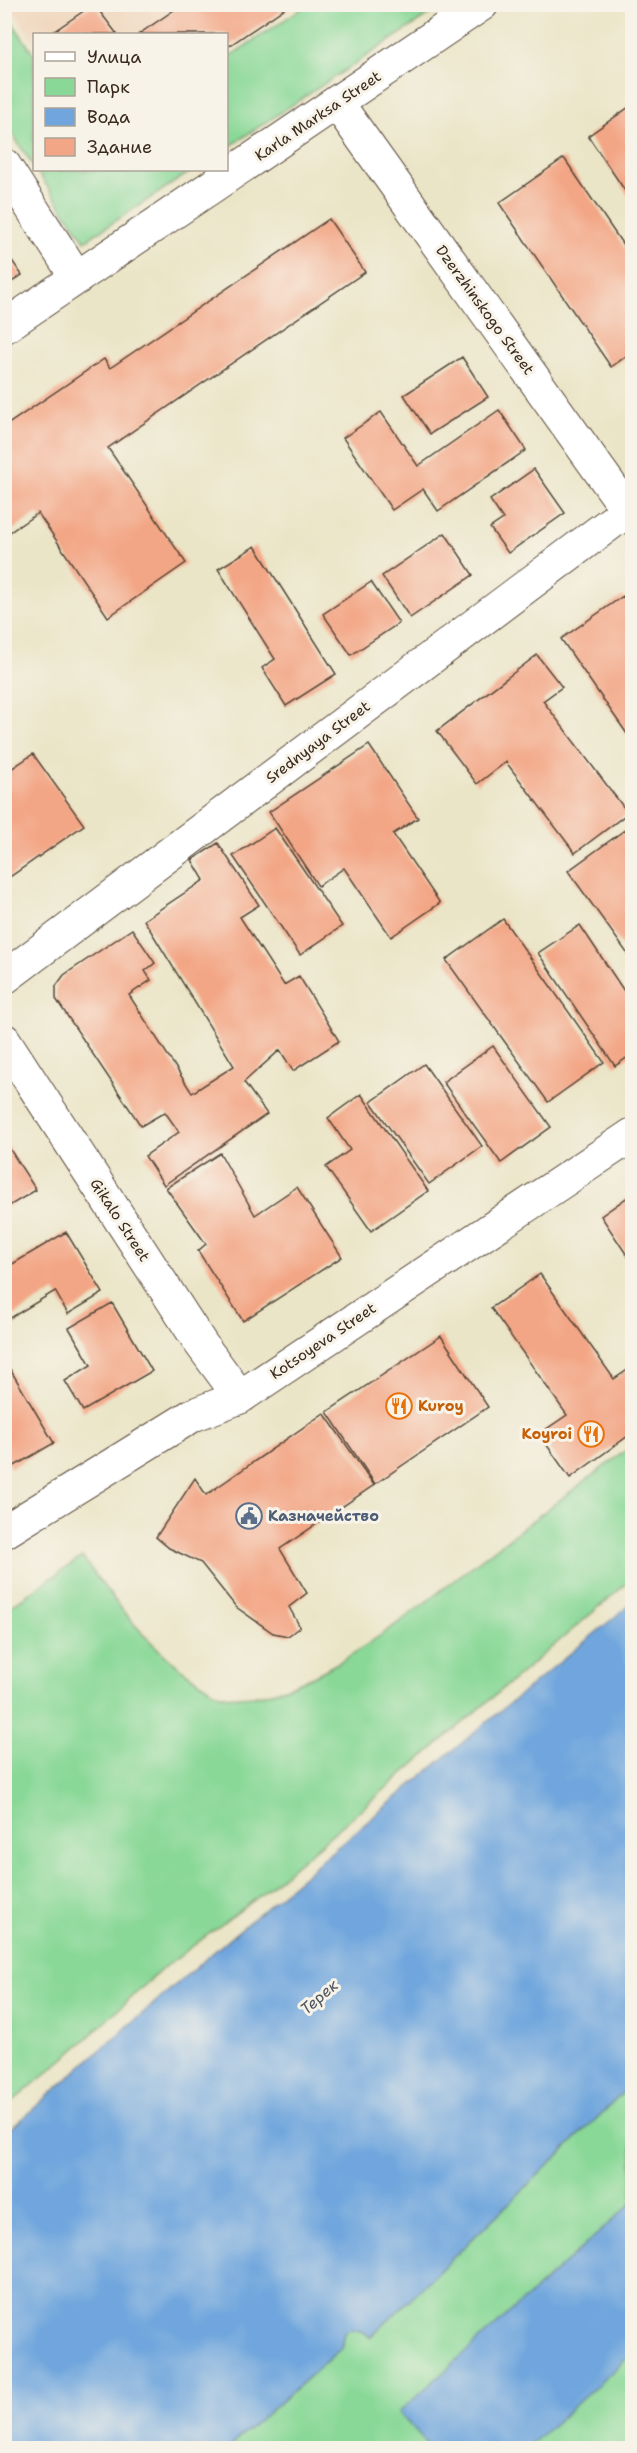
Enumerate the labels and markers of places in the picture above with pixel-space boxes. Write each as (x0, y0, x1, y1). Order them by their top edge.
restaurant icon: Kuroy (384, 1391, 414, 1421)
place label: Kuroy (418, 1396, 464, 1416)
restaurant icon: Koyroi (576, 1419, 606, 1449)
place label: Koyroi (522, 1424, 572, 1444)
public building icon: Казначейство (234, 1501, 264, 1531)
place label: Казначейство (268, 1506, 379, 1526)

